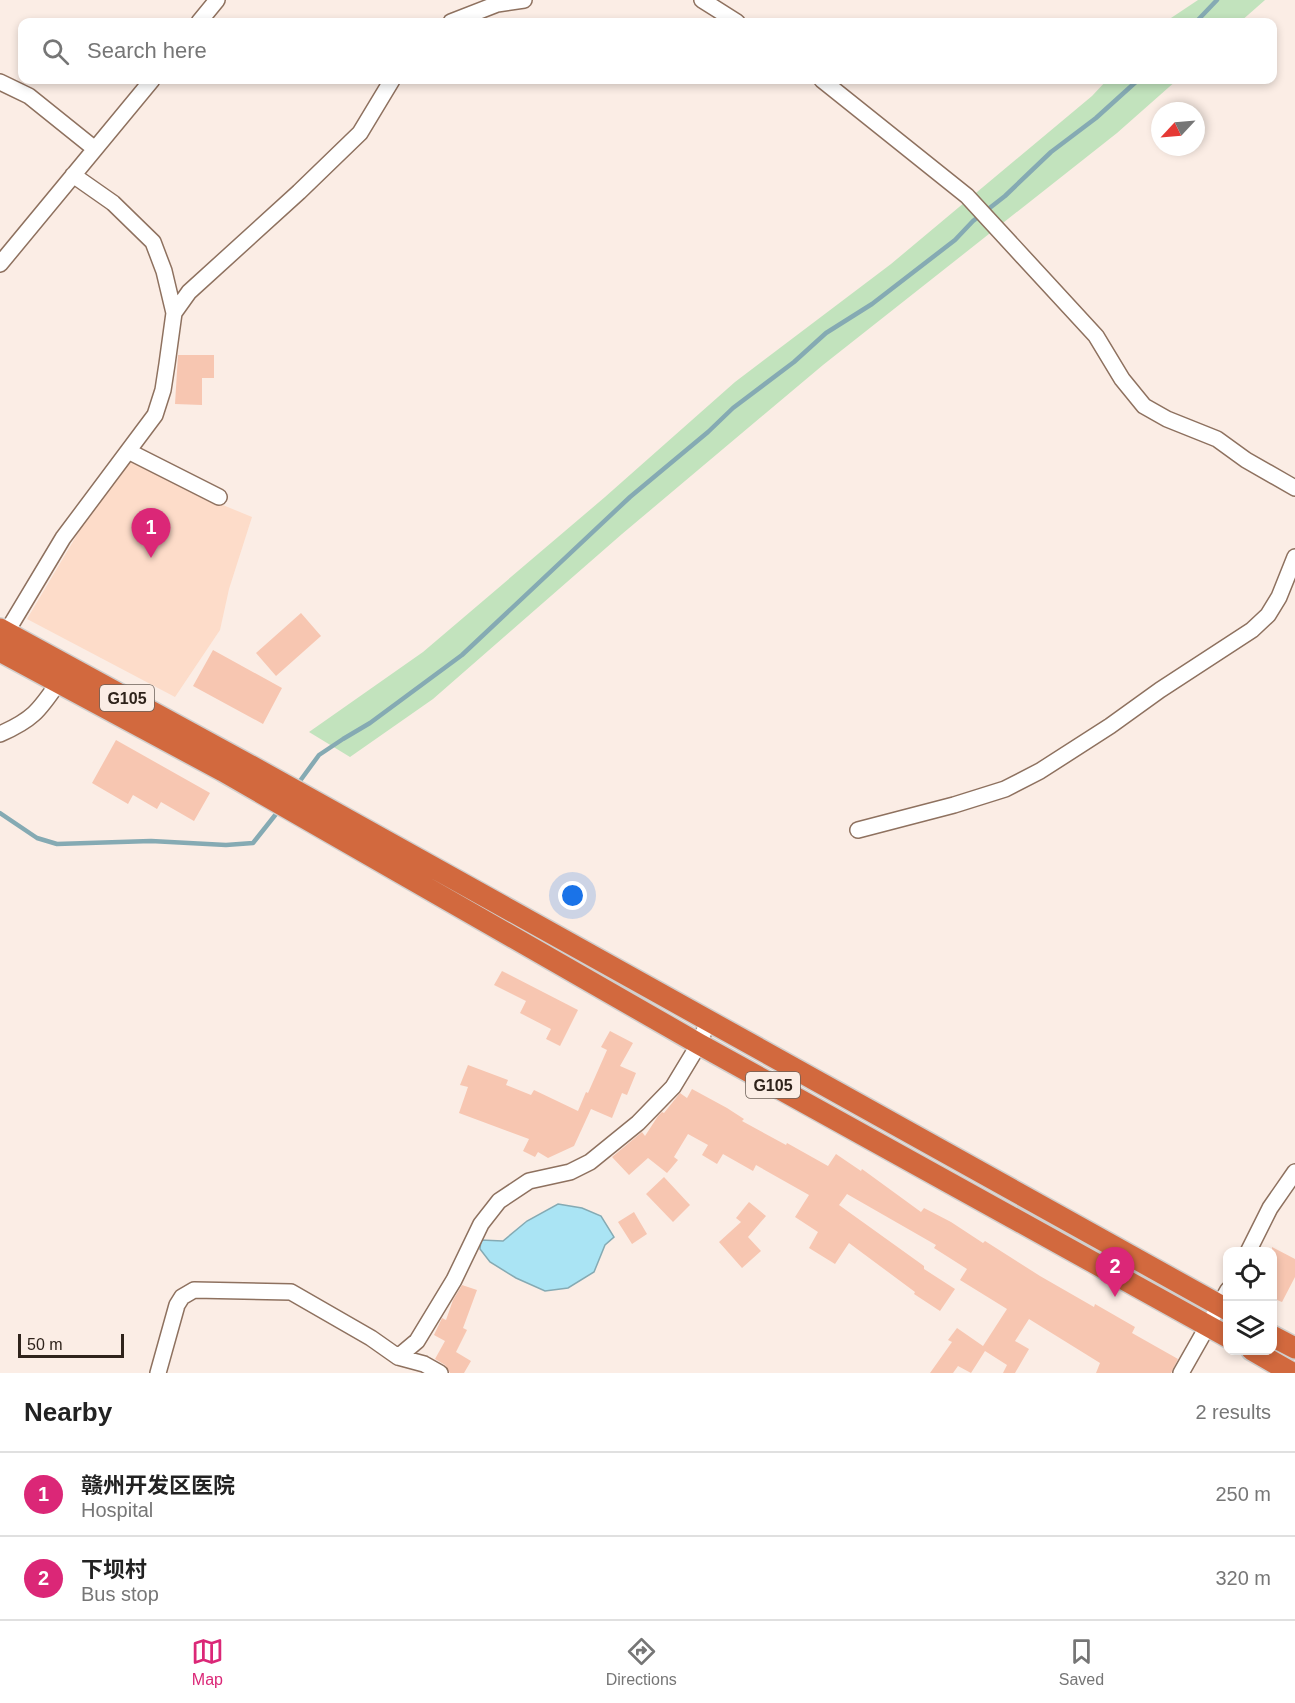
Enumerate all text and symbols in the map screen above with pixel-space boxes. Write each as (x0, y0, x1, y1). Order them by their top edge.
search box (18, 18, 1277, 84)
icon: search (39, 35, 72, 68)
text: Search here (87, 38, 207, 63)
north arrow (1151, 102, 1205, 156)
pin: 1 (132, 508, 170, 558)
road number: G105 (100, 685, 154, 711)
your location (558, 881, 587, 910)
road number: G105 (746, 1072, 800, 1098)
map controls (1223, 1247, 1277, 1355)
button: locate (1223, 1247, 1277, 1301)
pin: 2 (1096, 1248, 1134, 1297)
button: layers (1223, 1301, 1277, 1355)
scale bar (18, 1331, 124, 1358)
text: 50 m (27, 1336, 63, 1353)
text: Nearby (24, 1397, 112, 1427)
text: 2 results (1195, 1401, 1271, 1423)
text: 赣州开发区医院 (81, 1473, 235, 1498)
text: 1 (38, 1483, 49, 1505)
text: 250 m (1215, 1483, 1271, 1505)
text: Hospital (81, 1499, 153, 1521)
text: 下坝村 (81, 1557, 147, 1582)
text: 2 (38, 1567, 49, 1589)
text: 320 m (1215, 1567, 1271, 1589)
text: Bus stop (81, 1583, 159, 1605)
tab: Map (191, 1635, 224, 1689)
tab: Directions (606, 1635, 677, 1689)
tab: Saved (1059, 1635, 1104, 1689)

